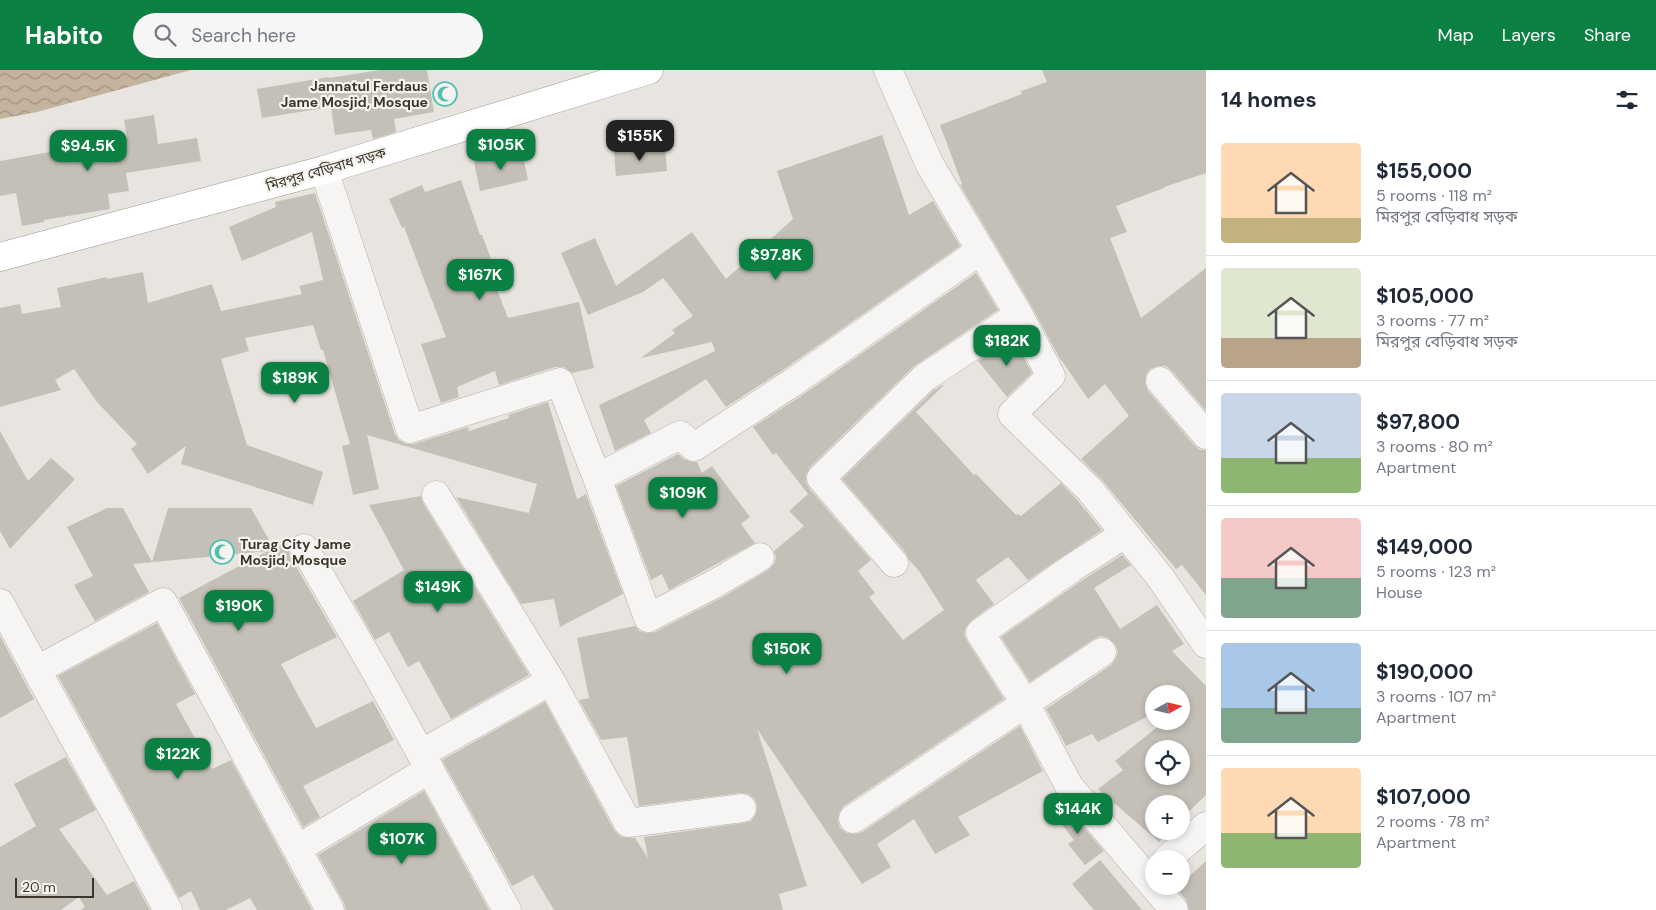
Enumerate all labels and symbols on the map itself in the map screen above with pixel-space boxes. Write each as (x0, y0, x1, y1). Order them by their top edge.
place label: Jannatul Ferdaus Jame Mosjid, Mosque (281, 77, 428, 111)
mosque icon: Jannatul Ferdaus Jame Mosjid, Mosque (432, 81, 458, 107)
pin: $155K (605, 119, 675, 162)
pin: $105K (466, 128, 536, 171)
pin: $94.5K (47, 129, 129, 172)
street label: মিরপুর বেড়িবাধ সড়ক (263, 143, 389, 195)
pin: $97.8K (735, 238, 817, 281)
pin: $167K (445, 258, 515, 301)
pin: $182K (972, 324, 1042, 367)
pin: $189K (260, 362, 330, 404)
pin: $109K (648, 476, 718, 519)
place label: Turag City Jame Mosjid, Mosque (240, 535, 351, 569)
mosque icon: Turag City Jame Mosjid, Mosque (209, 539, 235, 565)
pin: $149K (403, 570, 473, 613)
pin: $190K (204, 590, 274, 632)
pin: $150K (752, 632, 822, 675)
north arrow (1145, 685, 1190, 730)
pin: $122K (143, 738, 213, 780)
pin: $144K (1043, 792, 1113, 835)
pin: $107K (367, 822, 437, 865)
scale bar (15, 875, 94, 898)

